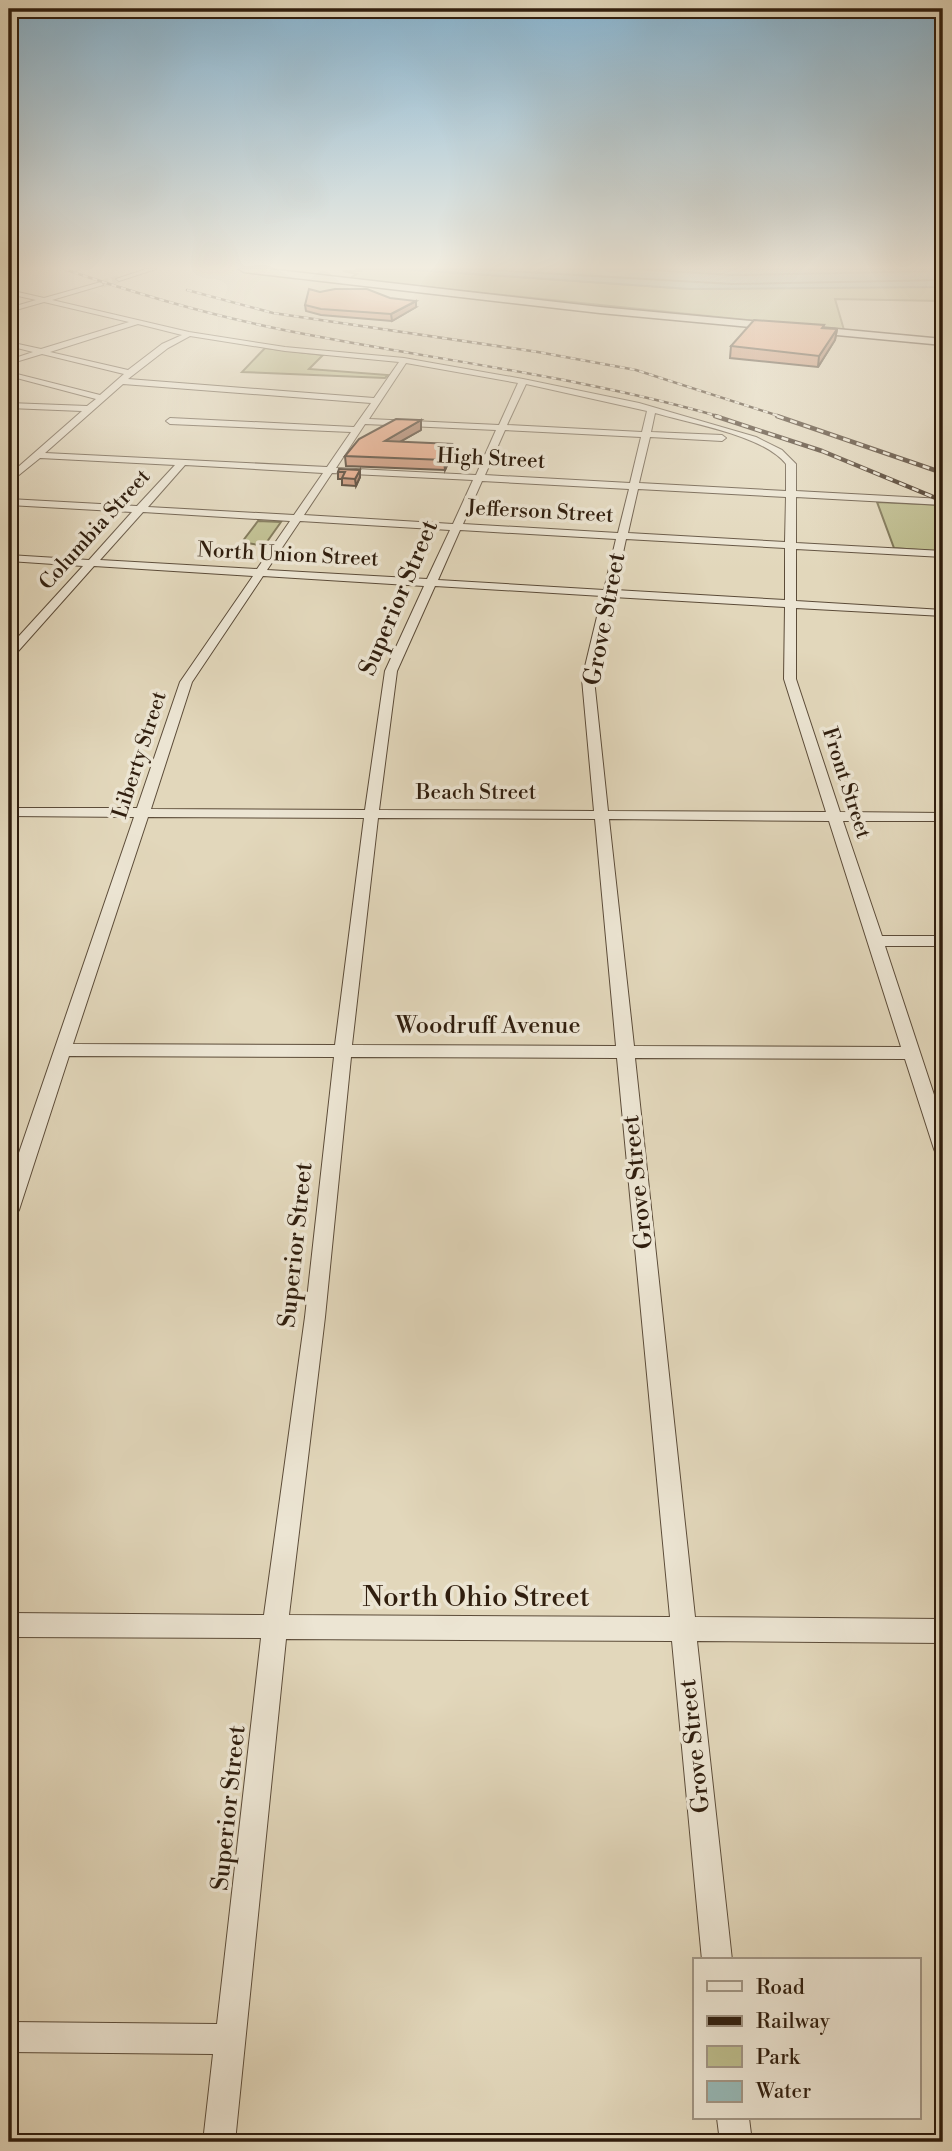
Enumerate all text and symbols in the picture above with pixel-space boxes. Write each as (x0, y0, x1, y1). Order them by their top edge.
street label: High Street (436, 443, 546, 475)
street label: Columbia Street (34, 464, 156, 596)
street label: Jefferson Street (465, 495, 615, 529)
street label: Superior Street (353, 515, 445, 680)
street label: North Union Street (197, 537, 380, 573)
street label: Grove Street (577, 550, 633, 688)
street label: Liberty Street (107, 688, 173, 822)
street label: Front Street (816, 724, 876, 842)
street label: Beach Street (415, 780, 537, 806)
street label: Woodruff Avenue (394, 1011, 581, 1041)
street label: Grove Street (616, 1113, 660, 1250)
street label: Superior Street (272, 1160, 320, 1329)
street label: North Ohio Street (362, 1580, 590, 1615)
street label: Grove Street (673, 1677, 717, 1814)
street label: Superior Street (205, 1723, 253, 1892)
legend (693, 1958, 920, 2120)
text: Road (756, 1975, 805, 2001)
text: Railway (756, 2009, 831, 2035)
text: Park (756, 2045, 801, 2071)
text: Water (755, 2079, 811, 2105)

